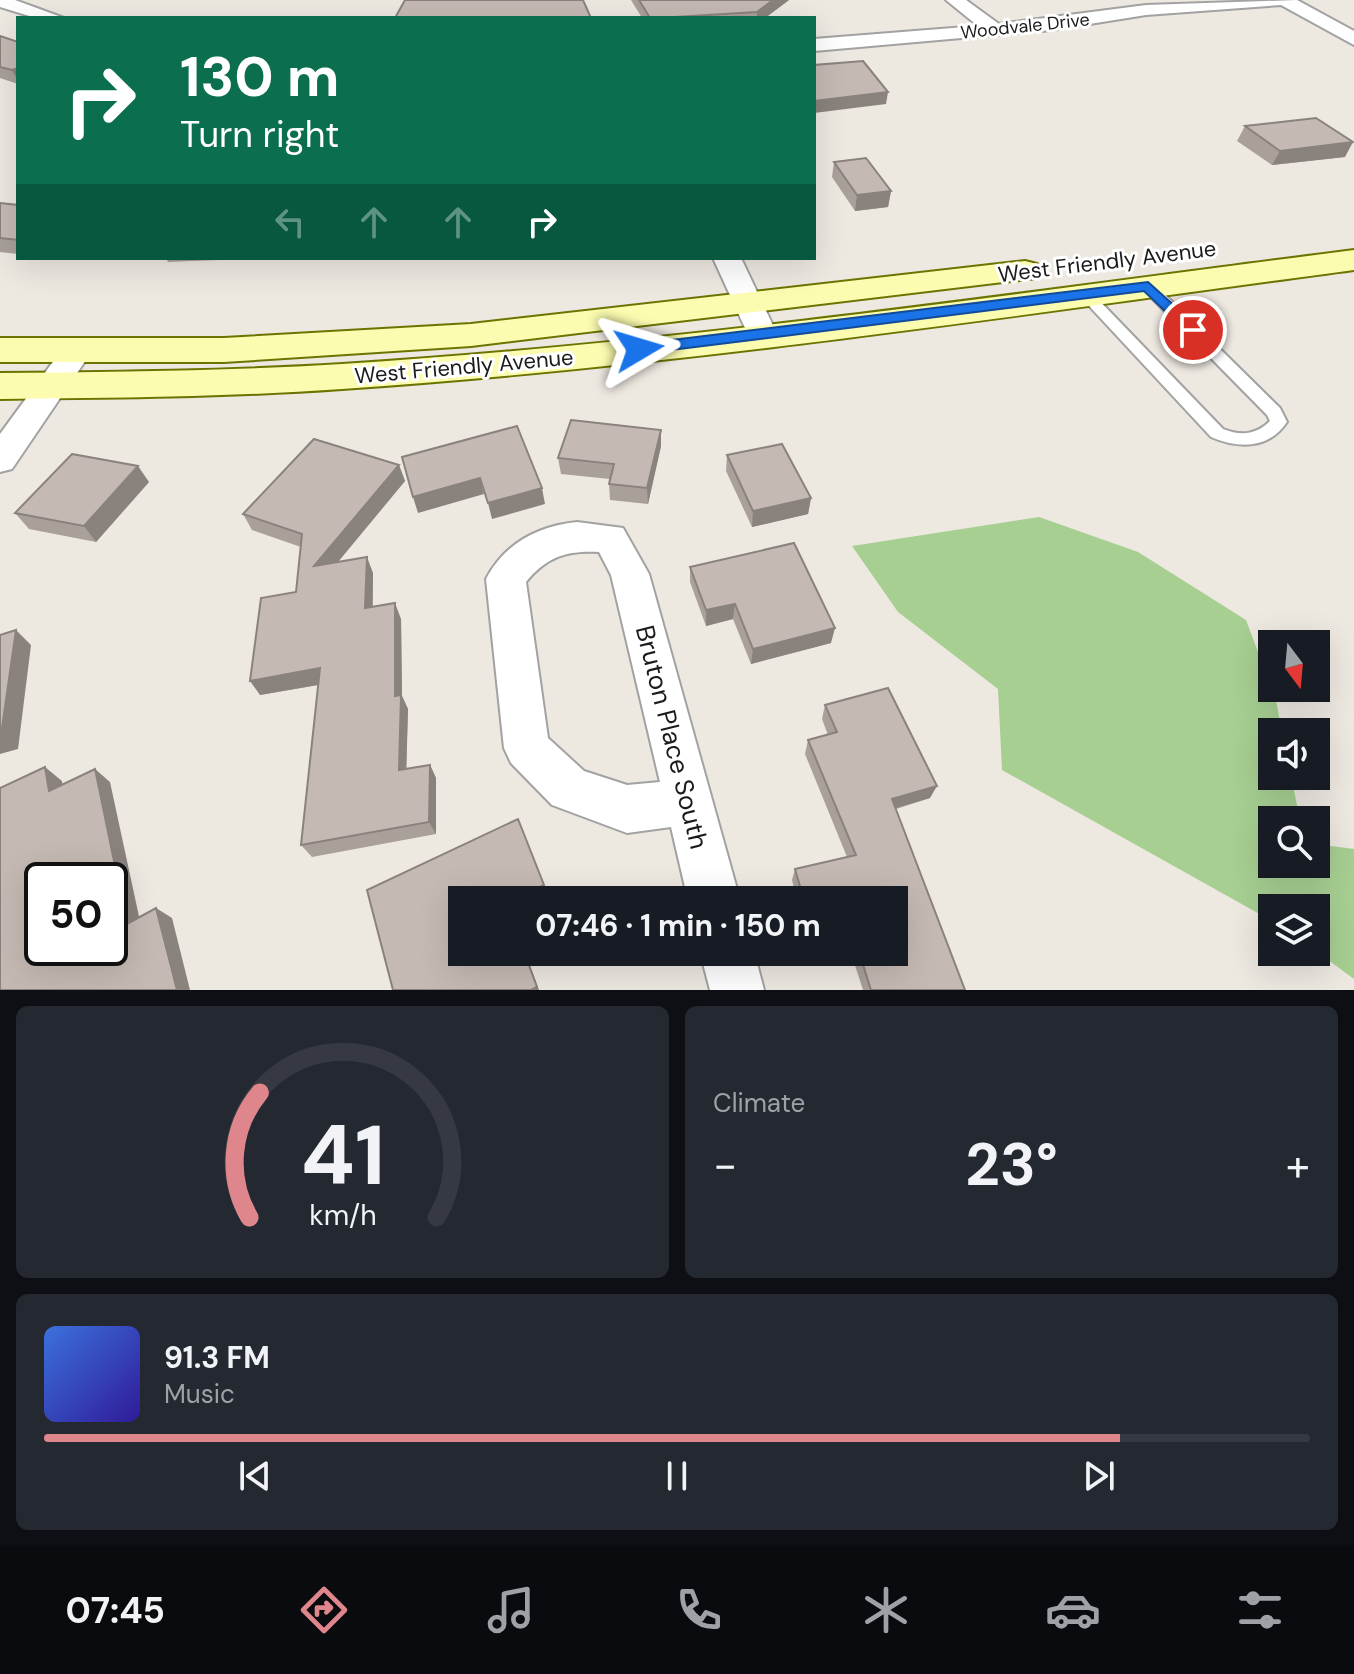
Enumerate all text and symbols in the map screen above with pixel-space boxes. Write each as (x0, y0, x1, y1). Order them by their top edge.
street label: Woodvale Drive (959, 7, 1091, 45)
text: 130 m (180, 40, 339, 113)
icon: right (48, 48, 152, 152)
text: Turn right (180, 111, 339, 158)
icon: left (268, 200, 312, 244)
icon: ahead (352, 200, 396, 244)
icon: ahead (436, 200, 480, 244)
icon: right (520, 200, 564, 244)
street label: West Friendly Avenue (996, 234, 1218, 289)
pin (1159, 296, 1227, 364)
position arrow (597, 307, 681, 391)
icon: arrive (1171, 308, 1215, 352)
street label: West Friendly Avenue (353, 342, 575, 391)
street label: Bruton Place South (628, 622, 716, 852)
north arrow (1258, 630, 1330, 702)
map controls (1258, 630, 1330, 966)
button: sound (1258, 718, 1330, 790)
button: search (1258, 806, 1330, 878)
speed limit sign: 50 (24, 862, 128, 966)
button: layers (1258, 894, 1330, 966)
text: 07:46 · 1 min · 150 m (535, 906, 821, 945)
text: Climate (713, 1086, 805, 1120)
text: 41 (300, 1101, 385, 1210)
text: 23° (965, 1125, 1058, 1204)
text: − (713, 1136, 737, 1194)
text: + (1286, 1136, 1310, 1194)
text: km/h (309, 1197, 376, 1234)
text: 91.3 FM (164, 1338, 270, 1377)
text: Music (164, 1377, 235, 1411)
icon: previous (233, 1454, 277, 1498)
icon: pause (655, 1454, 699, 1498)
icon: next (1077, 1454, 1121, 1498)
icon: directions (296, 1582, 352, 1638)
icon: music (483, 1582, 539, 1638)
icon: phone (671, 1582, 727, 1638)
icon: climate (858, 1582, 914, 1638)
icon: car (1045, 1582, 1101, 1638)
icon: filters (1232, 1582, 1288, 1638)
text: 07:45 (66, 1587, 165, 1634)

